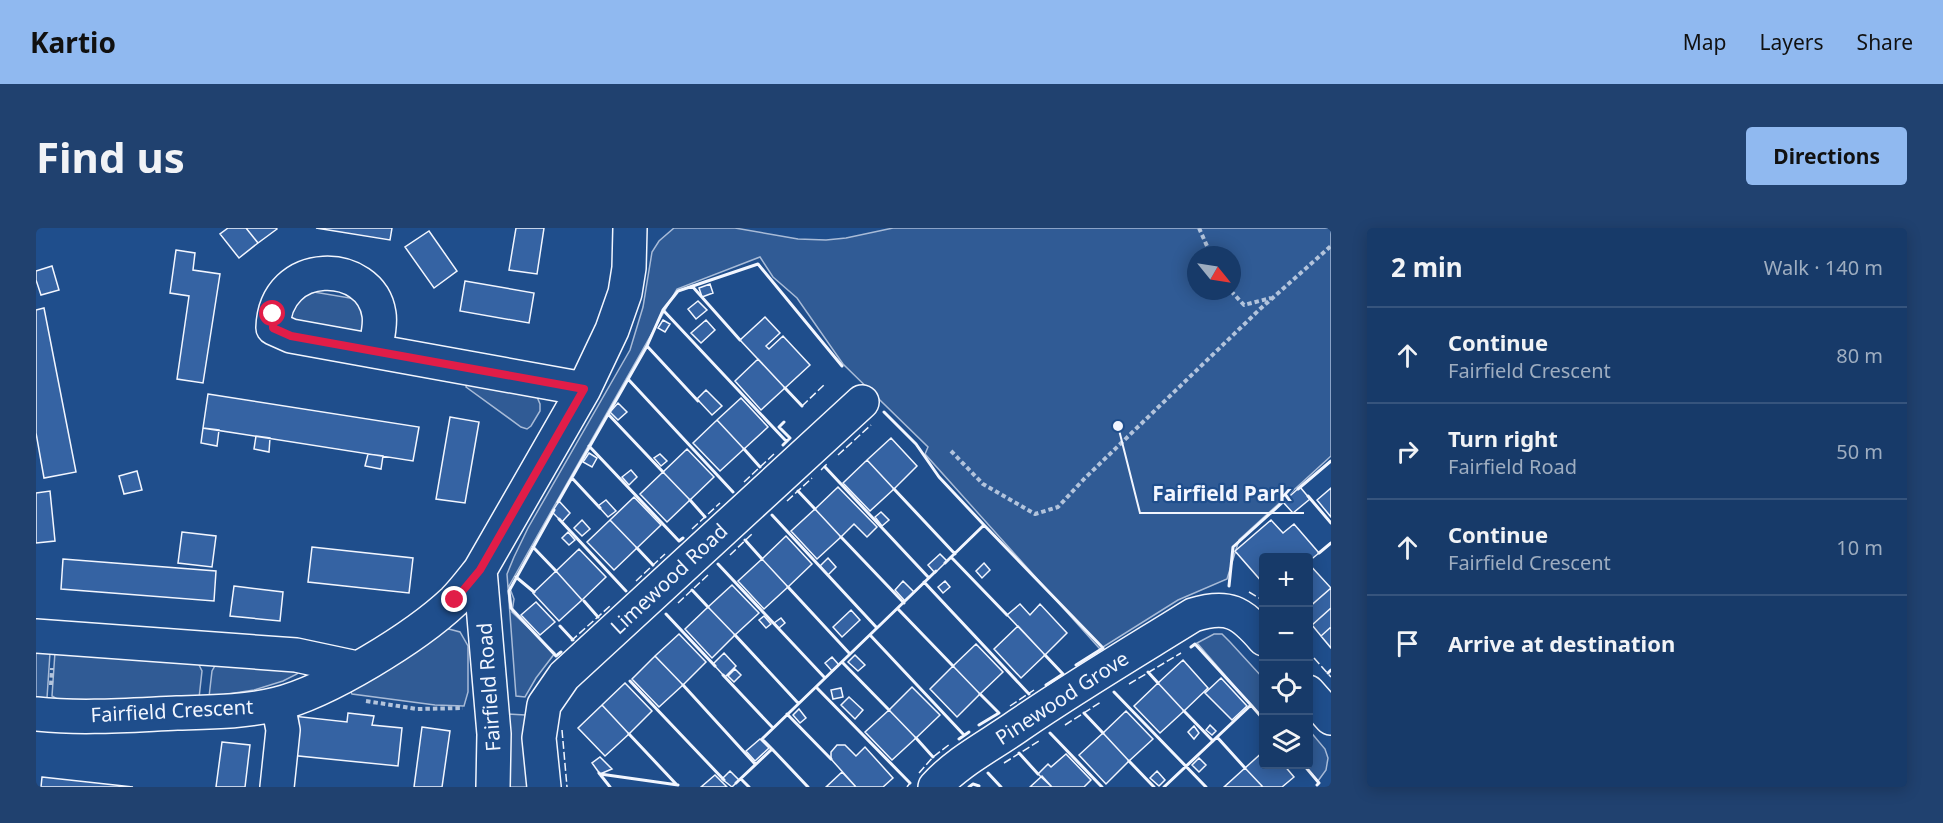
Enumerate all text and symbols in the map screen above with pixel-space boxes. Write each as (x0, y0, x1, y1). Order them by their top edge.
text: Kartio (30, 23, 116, 61)
text: Map (1683, 28, 1727, 56)
text: Layers (1760, 28, 1824, 56)
text: Share (1857, 28, 1913, 56)
button: Directions (1746, 127, 1907, 185)
text: Find us (36, 128, 185, 185)
north arrow (1187, 246, 1241, 300)
text: 2 min (1391, 249, 1463, 285)
text: Walk · 140 m (1764, 254, 1883, 281)
route start (259, 300, 285, 326)
text: Continue (1448, 327, 1548, 357)
icon: ahead (1391, 339, 1424, 372)
text: 80 m (1836, 342, 1883, 369)
text: Fairfield Crescent (1448, 357, 1611, 384)
text: Turn right (1448, 423, 1558, 453)
icon: right (1391, 435, 1424, 468)
text: 50 m (1836, 438, 1883, 465)
text: Fairfield Road (1448, 453, 1577, 480)
callout: Fairfield Park (1140, 474, 1304, 513)
text: Fairfield Park (1152, 479, 1293, 507)
street label: Limewood Road (604, 517, 733, 640)
text: Continue (1448, 519, 1548, 549)
icon: ahead (1391, 531, 1424, 564)
text: 10 m (1836, 534, 1883, 561)
text: Fairfield Crescent (1448, 549, 1611, 576)
map controls (1259, 553, 1313, 769)
button: + (1259, 553, 1313, 607)
route end (441, 586, 467, 612)
button: − (1259, 607, 1313, 661)
street label: Fairfield Road (471, 622, 506, 752)
icon: arrive (1391, 627, 1424, 660)
text: Arrive at destination (1448, 628, 1675, 658)
street label: Pinewood Grove (990, 644, 1133, 751)
button: locate (1259, 661, 1313, 715)
street label: Fairfield Crescent (90, 693, 254, 728)
button: layers (1259, 715, 1313, 769)

